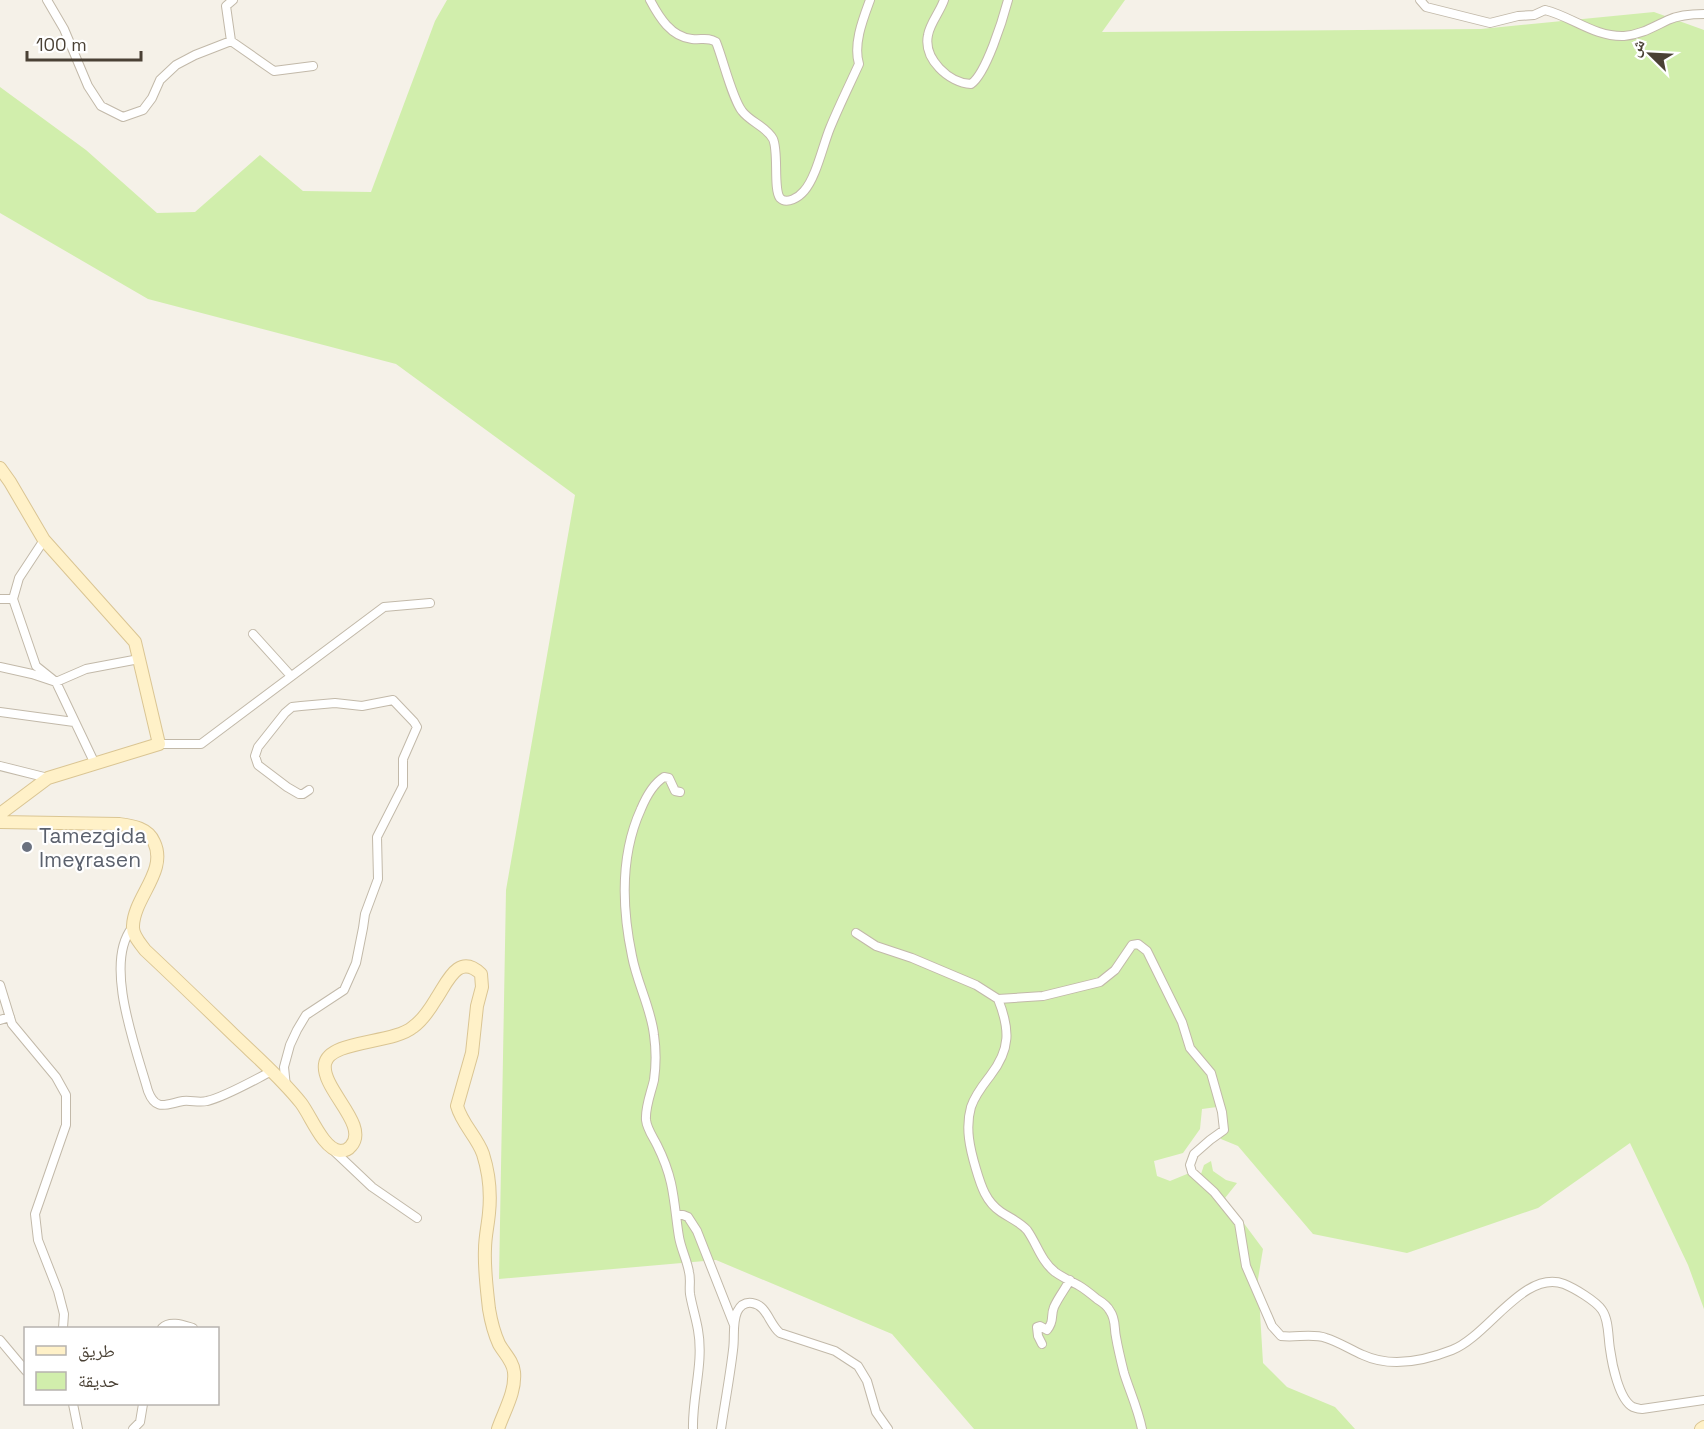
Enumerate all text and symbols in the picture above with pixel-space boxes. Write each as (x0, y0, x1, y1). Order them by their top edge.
scale bar (27, 24, 141, 62)
north arrow (1620, 24, 1680, 84)
text: 100 m (36, 33, 87, 56)
text: ش (1624, 36, 1650, 60)
place label: Tamezgida Imeɣrasen (39, 822, 146, 873)
marker: Tamezgida Imeɣrasen (20, 840, 34, 854)
legend (24, 1327, 219, 1405)
text: طريق (78, 1339, 115, 1362)
text: حديقة (78, 1369, 119, 1392)

